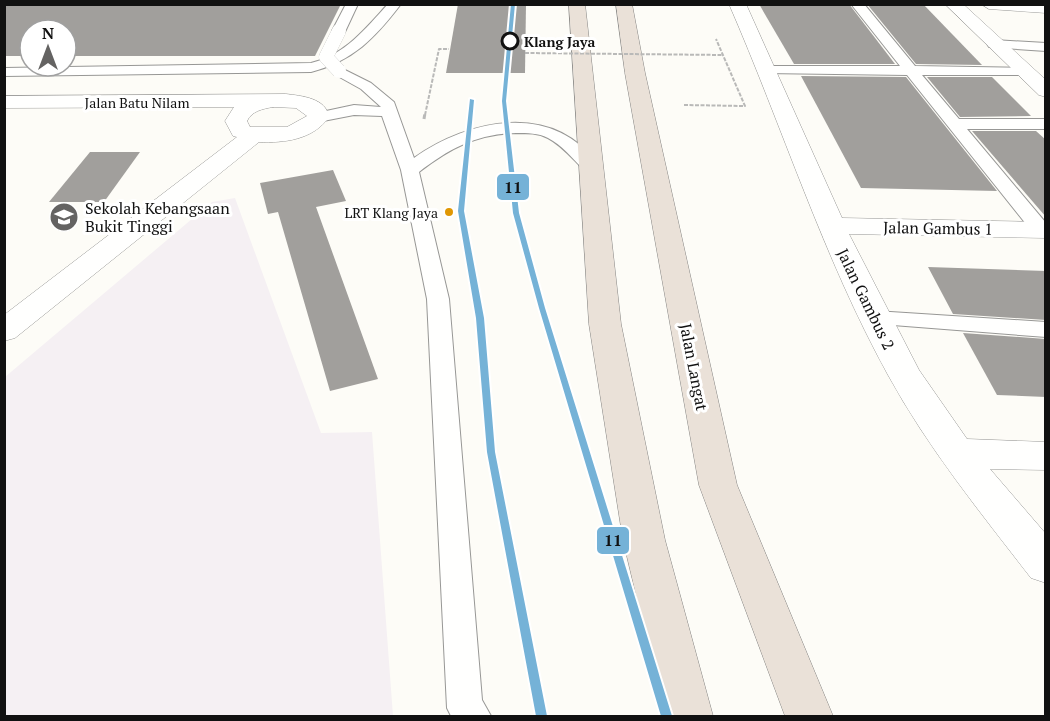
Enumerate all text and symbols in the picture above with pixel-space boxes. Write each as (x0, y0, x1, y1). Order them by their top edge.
north arrow (18, 18, 78, 78)
text: N (42, 22, 54, 44)
marker: Klang Jaya (501, 32, 519, 50)
place label: Klang Jaya (524, 32, 595, 51)
street label: Jalan Batu Nilam (85, 93, 190, 112)
line badge: 11 (496, 173, 530, 201)
text: 11 (504, 176, 522, 198)
place label: Sekolah Kebangsaan Bukit Tinggi (85, 197, 230, 237)
school or university icon: Sekolah Kebangsaan Bukit Tinggi (48, 201, 80, 233)
place label: LRT Klang Jaya (345, 203, 438, 222)
marker: LRT Klang Jaya (443, 206, 455, 218)
street label: Jalan Gambus 1 (883, 216, 993, 240)
street label: Jalan Gambus 2 (832, 245, 900, 353)
street label: Jalan Langat (675, 321, 713, 413)
line badge: 11 (596, 526, 630, 555)
text: 11 (604, 529, 622, 551)

